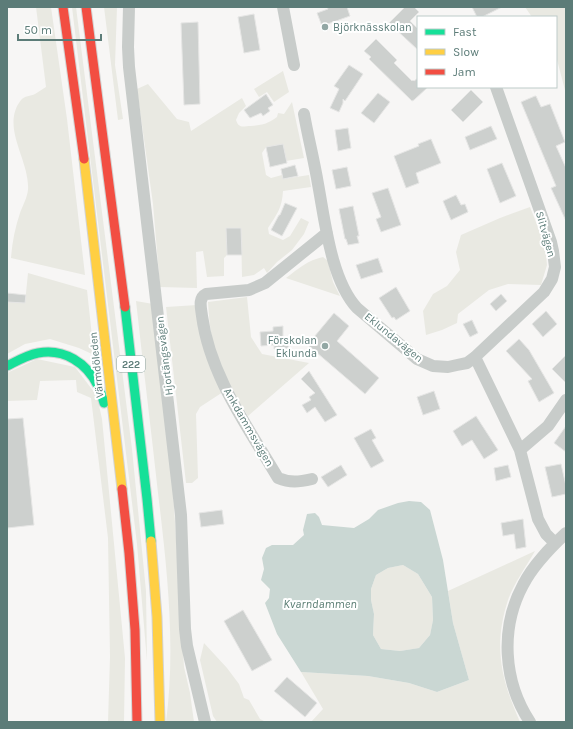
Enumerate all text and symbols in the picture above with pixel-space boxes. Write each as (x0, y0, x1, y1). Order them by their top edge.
scale bar (18, 16, 101, 42)
legend (417, 16, 557, 88)
place label: Björknässkolan (333, 21, 412, 34)
marker: Björknässkolan (320, 22, 330, 32)
text: 50 m (24, 23, 52, 37)
text: Fast (453, 25, 477, 39)
text: Slow (453, 45, 479, 59)
text: Jam (453, 65, 476, 79)
street label: Slitvägen (533, 210, 558, 259)
street label: Eklundavägen (362, 310, 426, 365)
street label: Hjortängsvägen (153, 316, 176, 396)
street label: Värmdöleden (87, 331, 106, 399)
place label: Förskolan Eklunda (268, 334, 317, 360)
marker: Förskolan Eklunda (320, 341, 330, 351)
road number: 222 (117, 356, 145, 372)
street label: Ankdammsvägen (221, 386, 276, 469)
water label: Kvarndammen (283, 597, 357, 611)

